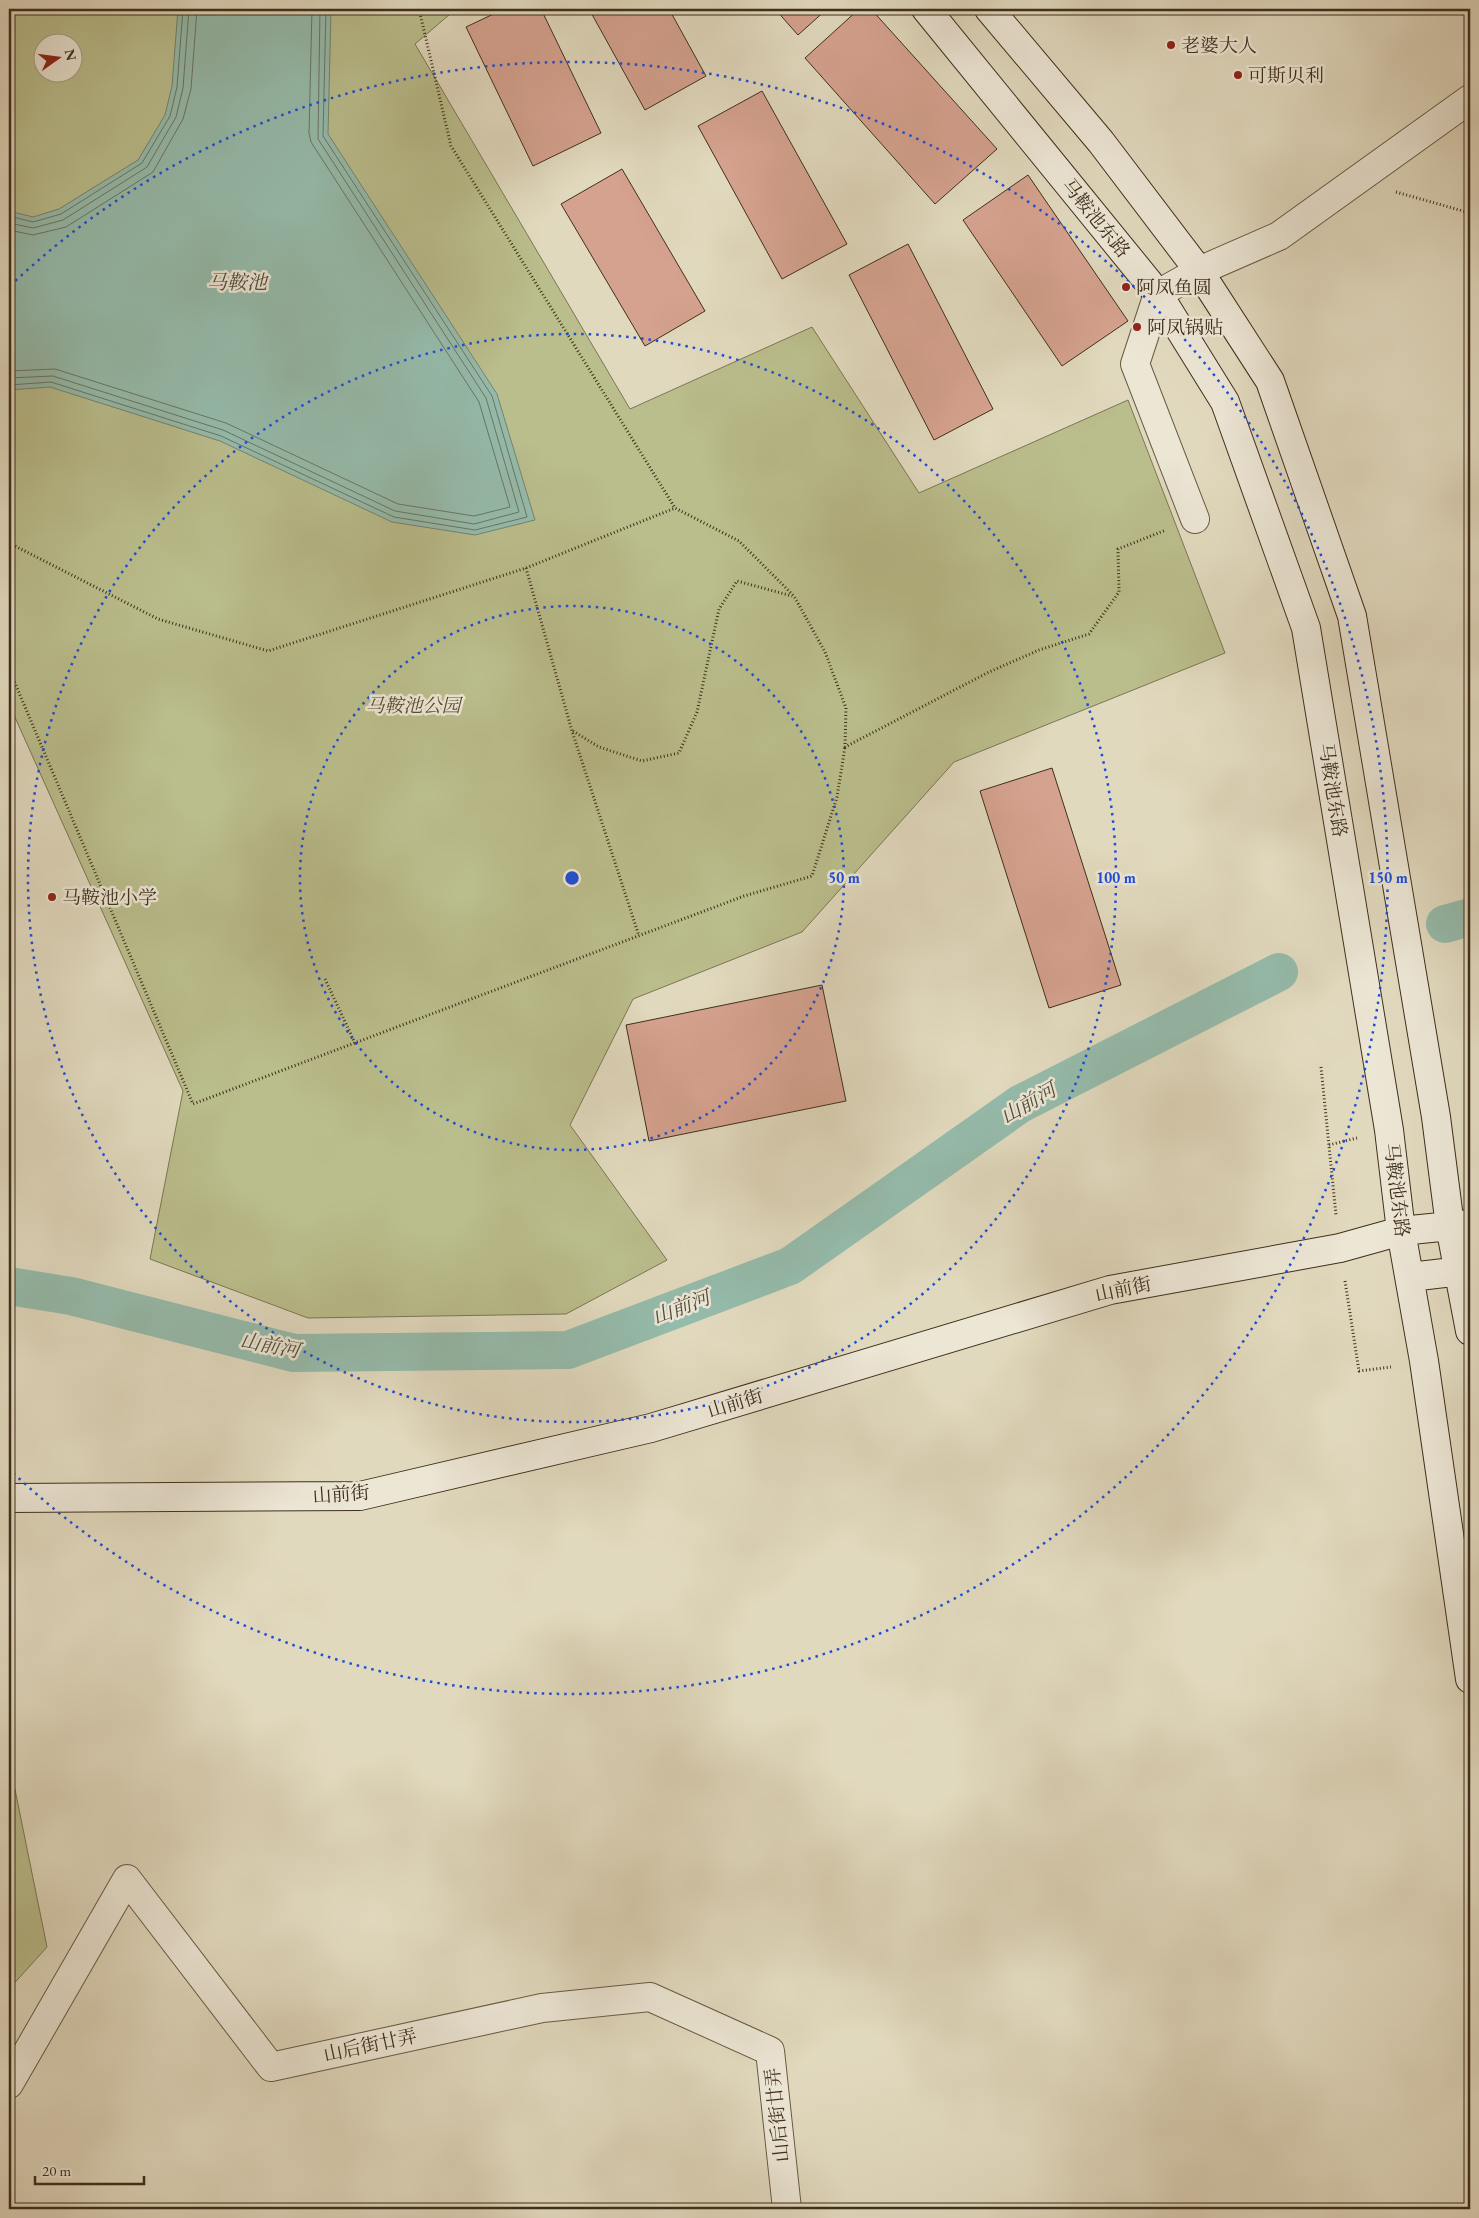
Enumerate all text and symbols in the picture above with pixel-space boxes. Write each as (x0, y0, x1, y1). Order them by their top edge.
north arrow (32, 32, 82, 82)
place label: 老婆大人 (1181, 33, 1257, 58)
marker: 老婆大人 (1165, 39, 1177, 51)
text: N (61, 47, 81, 63)
place label: 可斯贝利 (1248, 63, 1324, 88)
marker: 可斯贝利 (1232, 69, 1244, 81)
street label: 马鞍池东路 (1056, 173, 1136, 263)
water label: 马鞍池 (207, 269, 269, 295)
place label: 阿凤鱼圆 (1136, 275, 1212, 300)
marker: 阿凤鱼圆 (1120, 281, 1132, 293)
place label: 阿凤锅贴 (1147, 315, 1223, 340)
marker: 阿凤锅贴 (1131, 321, 1143, 333)
park label: 马鞍池公园 (365, 693, 463, 718)
street label: 马鞍池东路 (1313, 741, 1353, 839)
text: 50 m (828, 868, 860, 887)
text: 100 m (1096, 868, 1136, 887)
text: 150 m (1368, 868, 1408, 887)
centre of rings (563, 869, 581, 887)
place label: 马鞍池小学 (62, 885, 157, 910)
marker: 马鞍池小学 (46, 891, 58, 903)
water label: 山前河 (996, 1075, 1063, 1129)
street label: 马鞍池东路 (1379, 1141, 1415, 1239)
street label: 山前街 (1093, 1271, 1153, 1307)
water label: 山前河 (648, 1283, 716, 1330)
water label: 山前河 (238, 1327, 305, 1364)
street label: 山前街 (704, 1383, 766, 1423)
street label: 山前街 (312, 1480, 370, 1508)
street label: 山后街廿弄 (321, 2023, 419, 2067)
street label: 山后街廿弄 (760, 2066, 794, 2164)
scale bar (35, 2153, 144, 2185)
text: 20 m (42, 2161, 71, 2180)

